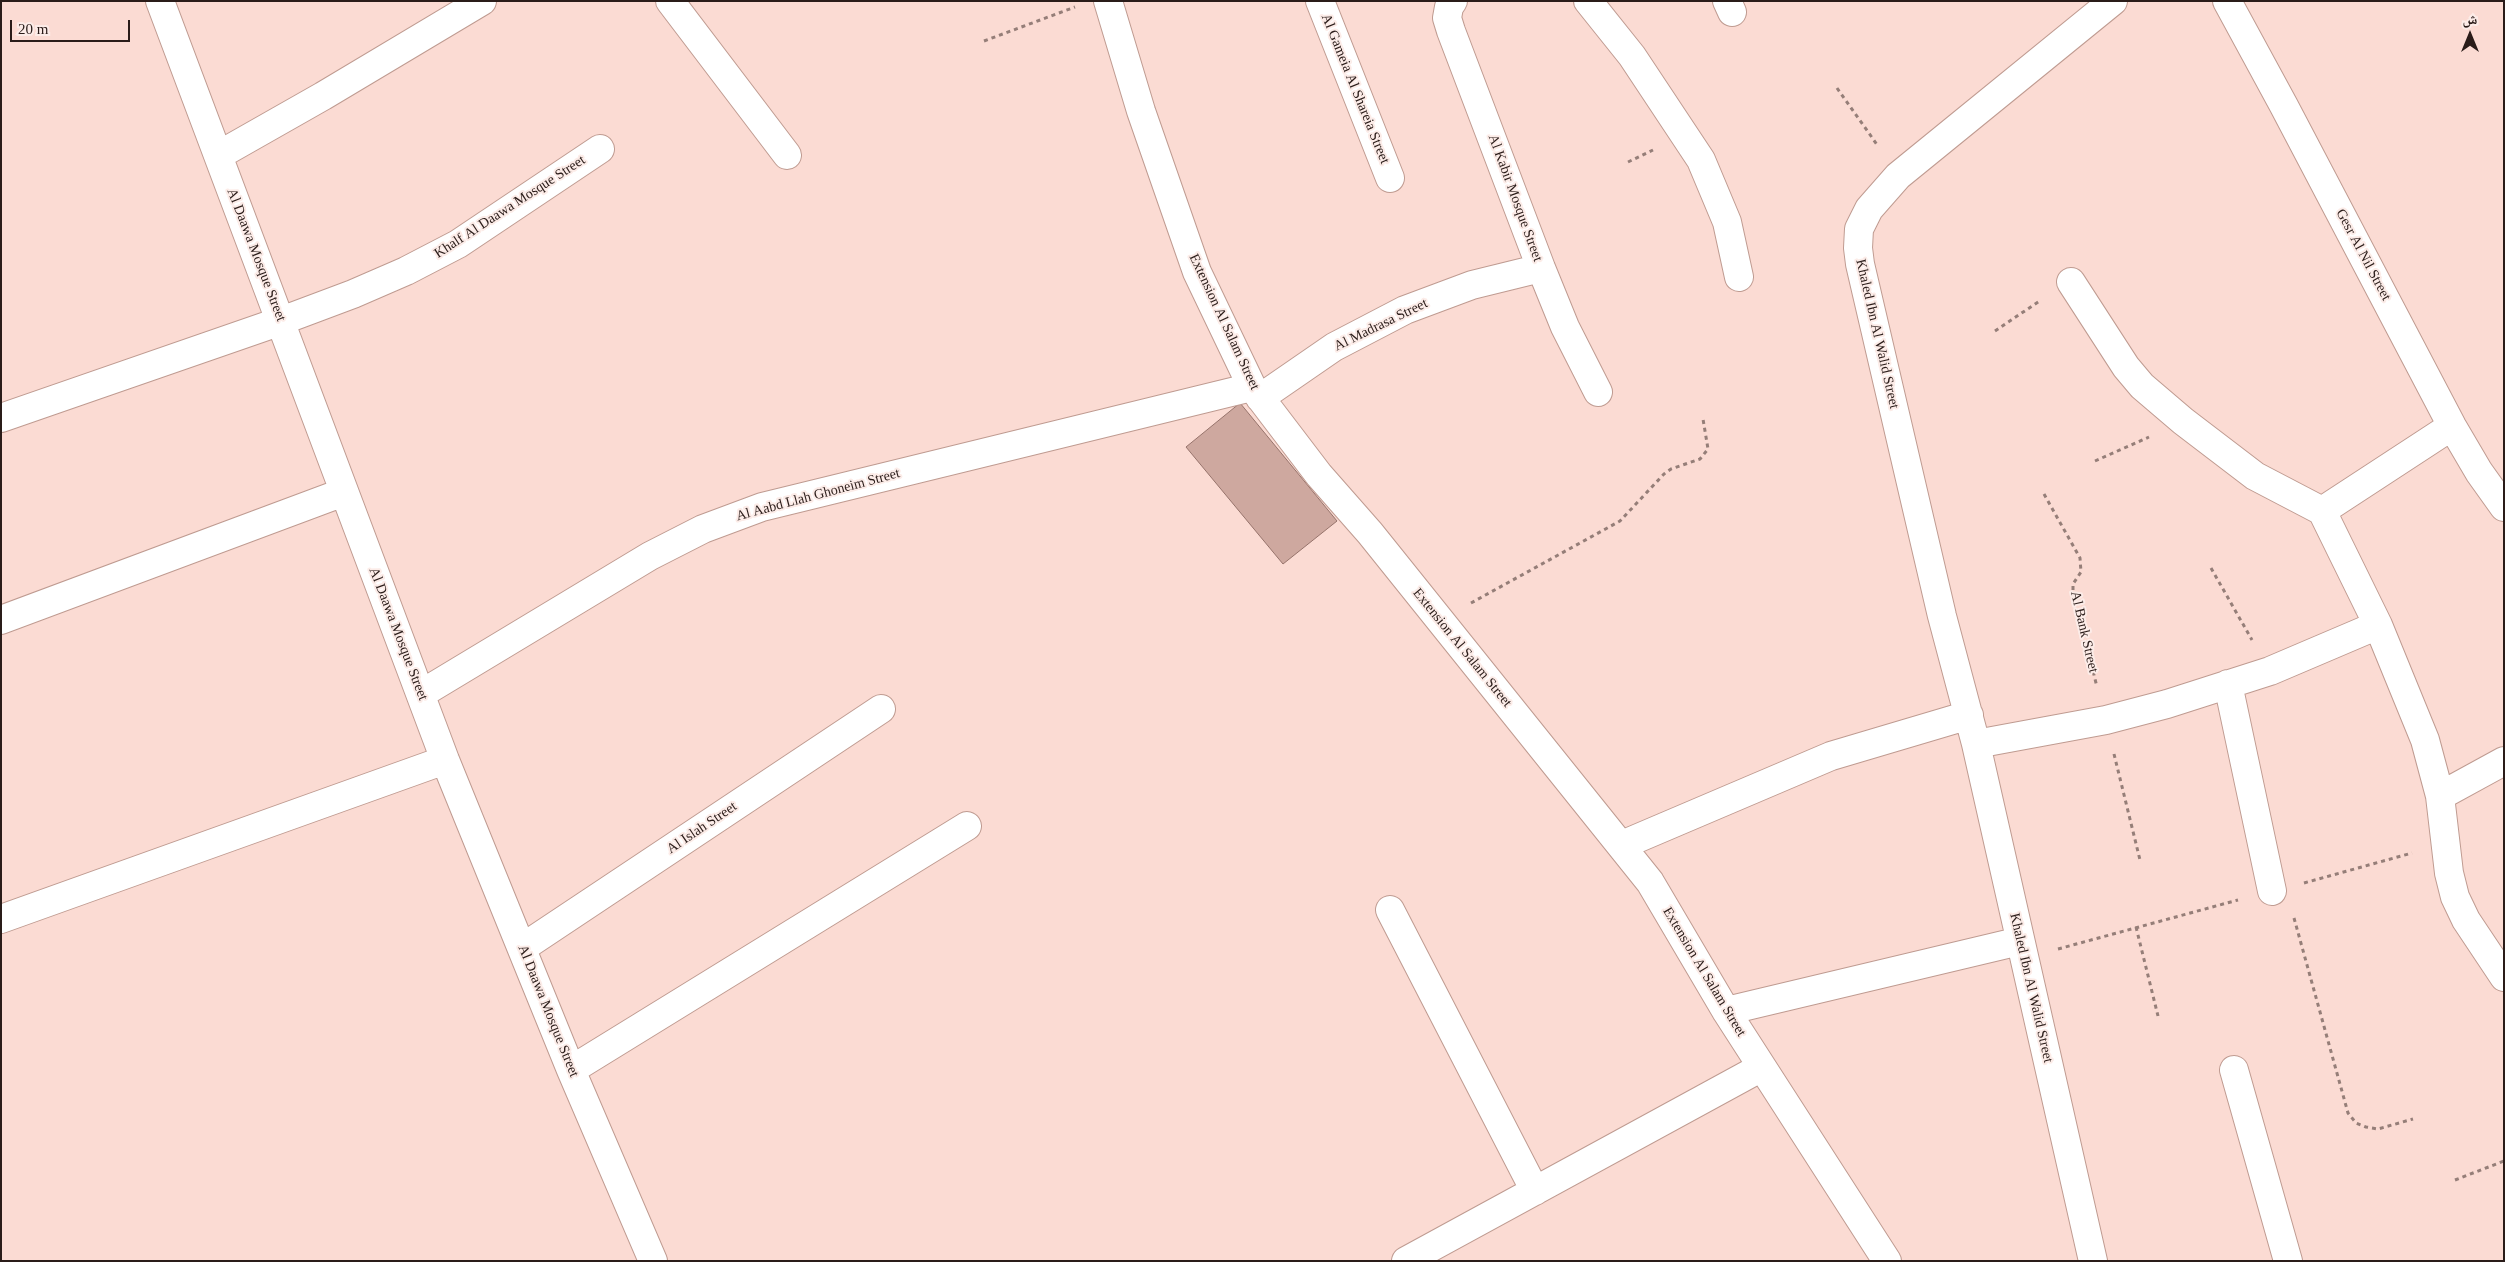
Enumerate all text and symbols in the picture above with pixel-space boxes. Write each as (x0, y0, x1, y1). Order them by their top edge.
scale bar (12, 10, 132, 42)
north arrow (2445, 10, 2495, 60)
street label: Al Gameia Al Shareia Street (1317, 12, 1393, 166)
text: ش (2463, 12, 2477, 27)
text: 20 m (18, 21, 48, 37)
street label: Al Kabir Mosque Street (1484, 132, 1546, 264)
street label: Khalf Al Daawa Mosque Street (431, 152, 589, 262)
street label: Al Daawa Mosque Street (223, 186, 289, 324)
street label: Gesr Al Nil Street (2332, 206, 2394, 304)
street label: Extension Al Salam Street (1185, 251, 1263, 393)
street label: Khaled Ibn Al Walid Street (1852, 258, 1902, 410)
street label: Al Madrasa Street (1332, 295, 1430, 355)
street label: Al Aabd Llah Ghoneim Street (734, 465, 902, 525)
street label: Al Daawa Mosque Street (365, 565, 431, 703)
street label: Extension Al Salam Street (1409, 585, 1515, 711)
street label: Al Bank Street (2066, 590, 2102, 674)
street label: Al Islah Street (664, 798, 740, 858)
street label: Extension Al Salam Street (1659, 904, 1749, 1040)
street label: Khaled Ibn Al Walid Street (2006, 912, 2056, 1064)
street label: Al Daawa Mosque Street (514, 942, 582, 1080)

